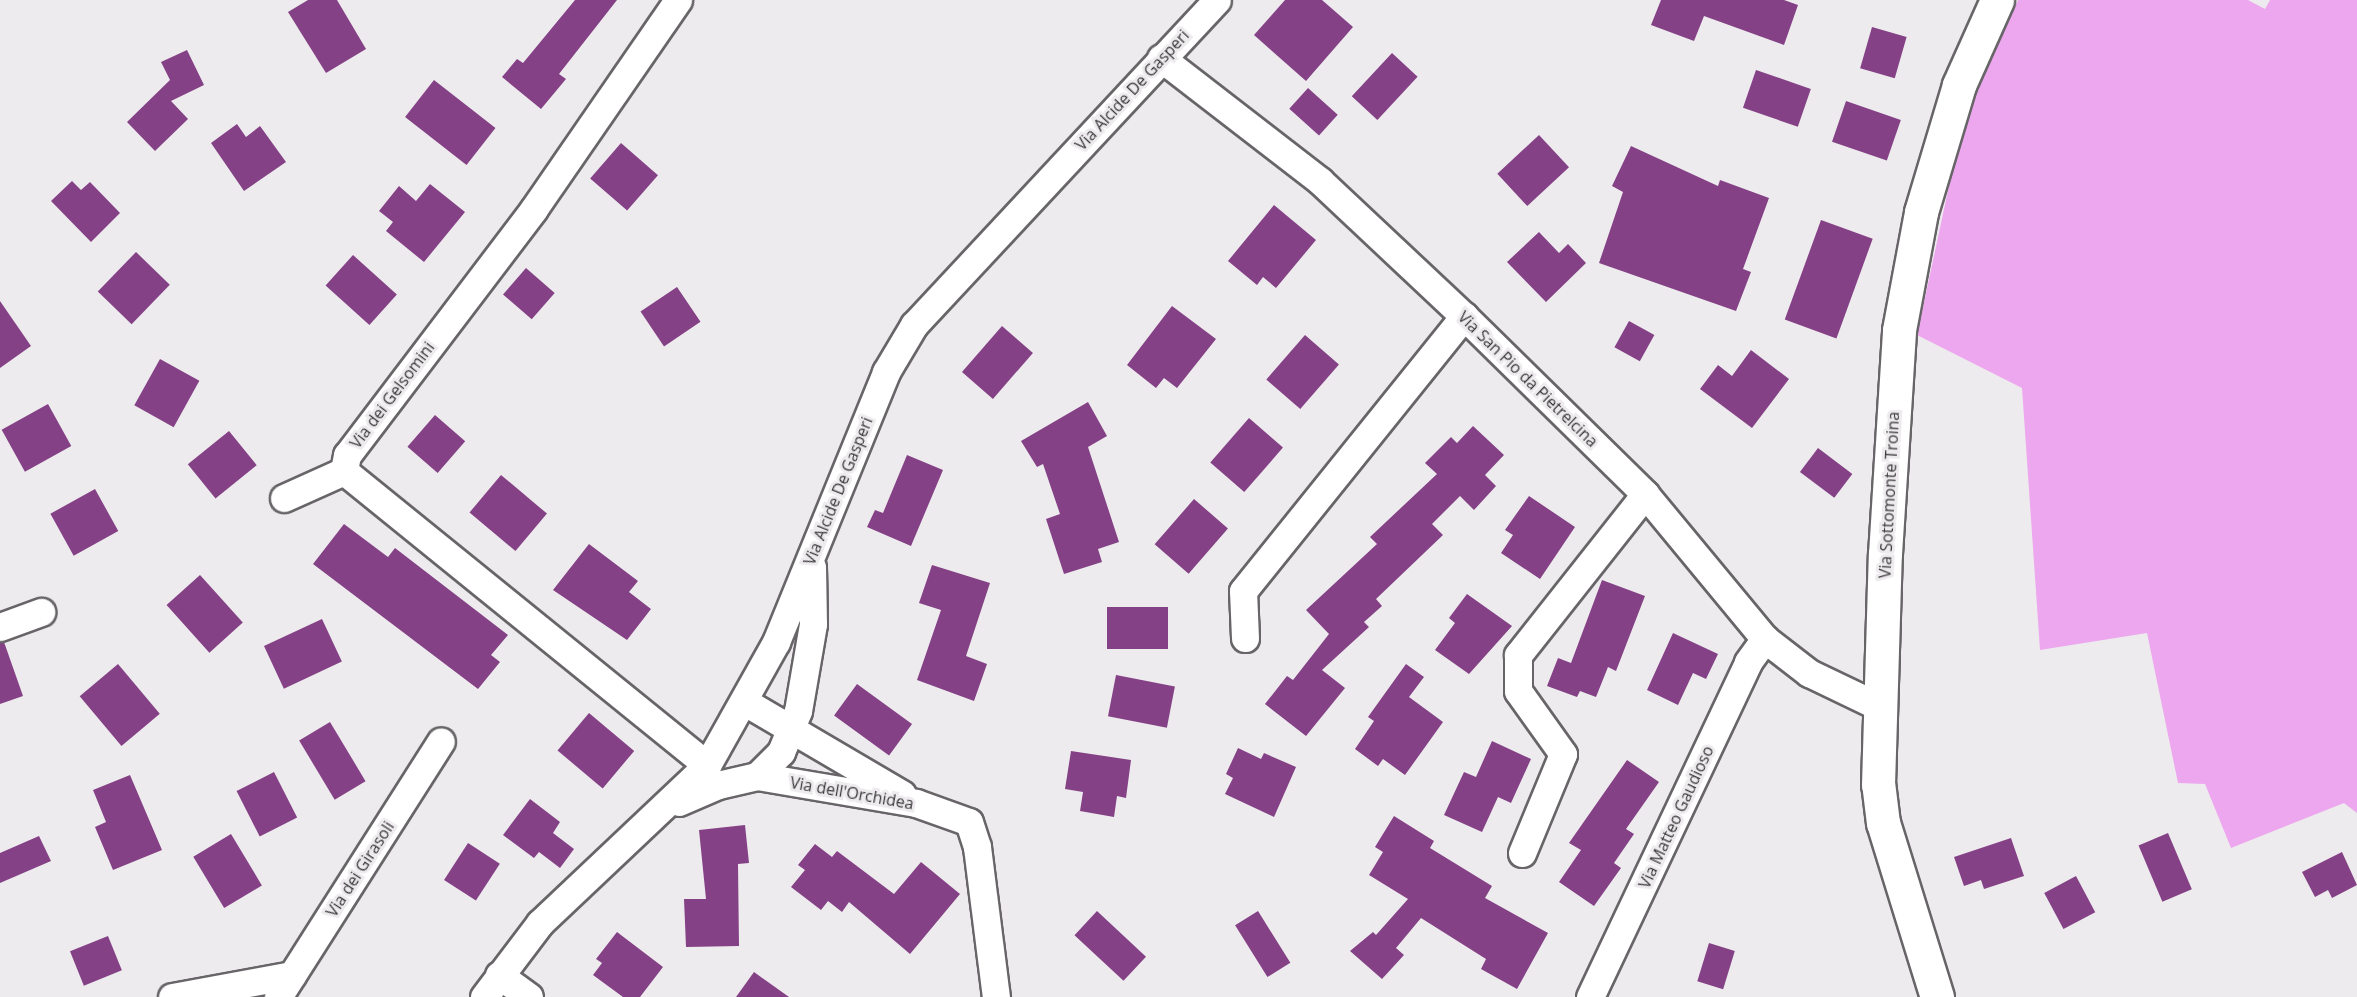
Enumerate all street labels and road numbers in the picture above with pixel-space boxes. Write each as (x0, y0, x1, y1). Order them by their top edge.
street label: Via Alcide De Gasperi (1071, 26, 1193, 154)
street label: Via San Pio da Pietrelcina (1454, 307, 1602, 451)
street label: Via dei Gelsomini (346, 338, 438, 452)
street label: Via Sottomonte Troina (1875, 411, 1903, 579)
street label: Via Alcide De Gasperi (800, 414, 876, 568)
street label: Via Matteo Gaudioso (1635, 743, 1717, 891)
street label: Via dell'Orchidea (789, 773, 915, 813)
street label: Via dei Girasoli (322, 818, 398, 920)

